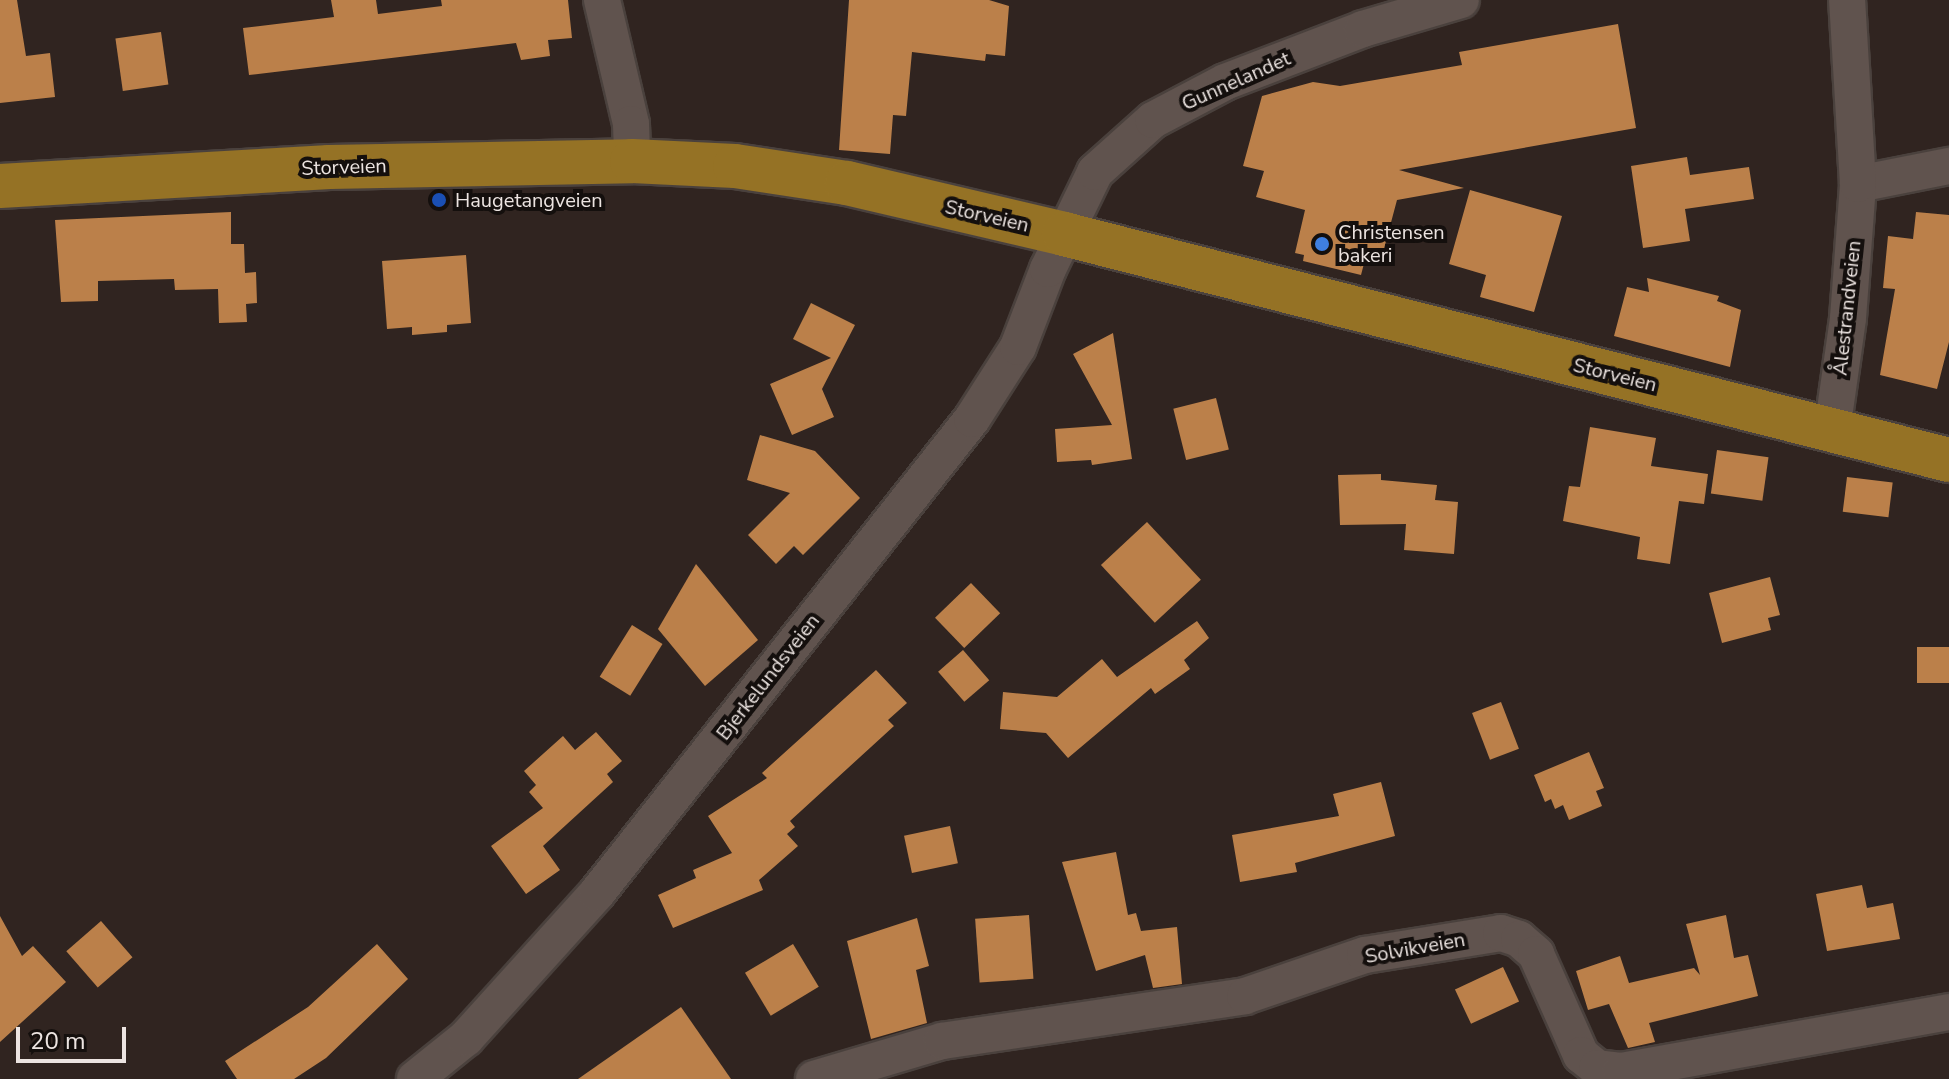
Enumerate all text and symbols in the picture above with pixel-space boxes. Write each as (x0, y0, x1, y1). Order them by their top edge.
street label: Gunnelandet (1178, 46, 1294, 116)
street label: Storveien (301, 154, 387, 180)
place label: Haugetangveien (455, 188, 603, 212)
marker: Haugetangveien (430, 191, 448, 209)
street label: Storveien (943, 195, 1031, 237)
place label: Christensen bakeri (1338, 220, 1445, 267)
marker: Christensen bakeri (1313, 235, 1331, 253)
street label: Ålestrandveien (1828, 239, 1866, 377)
street label: Storveien (1571, 353, 1659, 397)
street label: Bjerkelundsveien (711, 609, 825, 745)
street label: Solvikveien (1363, 927, 1467, 969)
scale bar (20, 1011, 130, 1061)
text: 20 m (30, 1025, 86, 1057)

